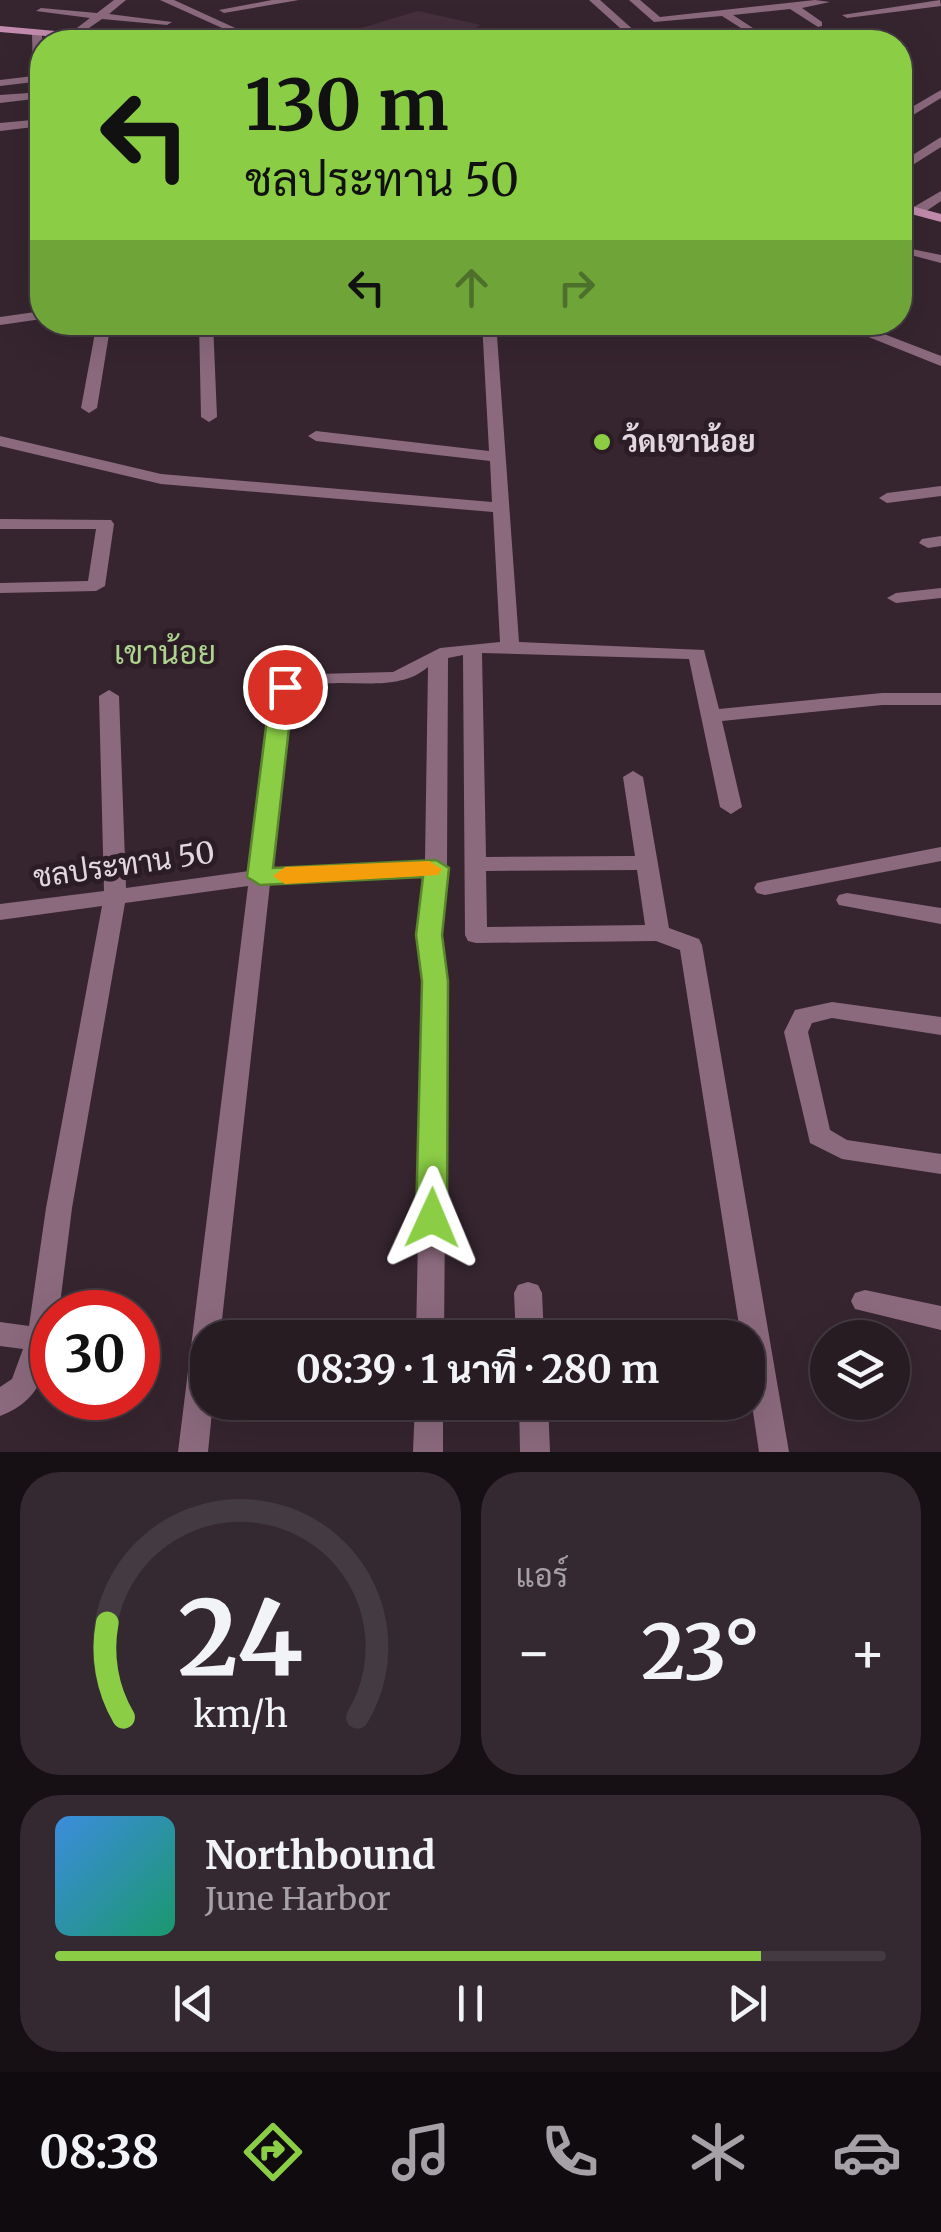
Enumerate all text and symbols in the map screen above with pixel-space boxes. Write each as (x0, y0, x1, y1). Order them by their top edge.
text: 130 m (245, 61, 449, 149)
icon: left (80, 70, 210, 200)
text: ชลประทาน 50 (245, 152, 519, 208)
icon: left (339, 260, 394, 315)
icon: ahead (444, 260, 499, 315)
icon: right (549, 260, 604, 315)
place label: ว้ดเขาน้อย (622, 422, 756, 460)
marker: ว้ดเขาน้อย (591, 431, 613, 453)
district label: เขาน้อย (114, 632, 216, 673)
pin (243, 645, 328, 730)
icon: arrive (258, 660, 313, 715)
street label: ชลประทาน 50 (31, 832, 217, 896)
position arrow (380, 1166, 484, 1270)
speed limit sign: 30 (30, 1290, 160, 1420)
map controls (810, 1320, 910, 1420)
button: layers (810, 1320, 910, 1420)
text: 08:39 · 1 นาที · 280 m (296, 1346, 659, 1393)
text: แอร์ (516, 1556, 568, 1596)
text: 24 (178, 1573, 303, 1703)
text: 23° (641, 1605, 760, 1699)
text: − (516, 1618, 552, 1687)
text: + (849, 1618, 886, 1687)
text: km/h (193, 1692, 288, 1737)
text: Northbound (205, 1832, 435, 1879)
text: June Harbor (205, 1879, 391, 1919)
icon: previous (166, 1976, 221, 2031)
icon: pause (443, 1976, 498, 2031)
icon: next (720, 1976, 775, 2031)
icon: directions (238, 2117, 308, 2187)
icon: music (386, 2117, 456, 2187)
icon: phone (535, 2117, 605, 2187)
icon: climate (683, 2117, 753, 2187)
icon: car (832, 2117, 902, 2187)
text: 08:38 (39, 2124, 159, 2180)

